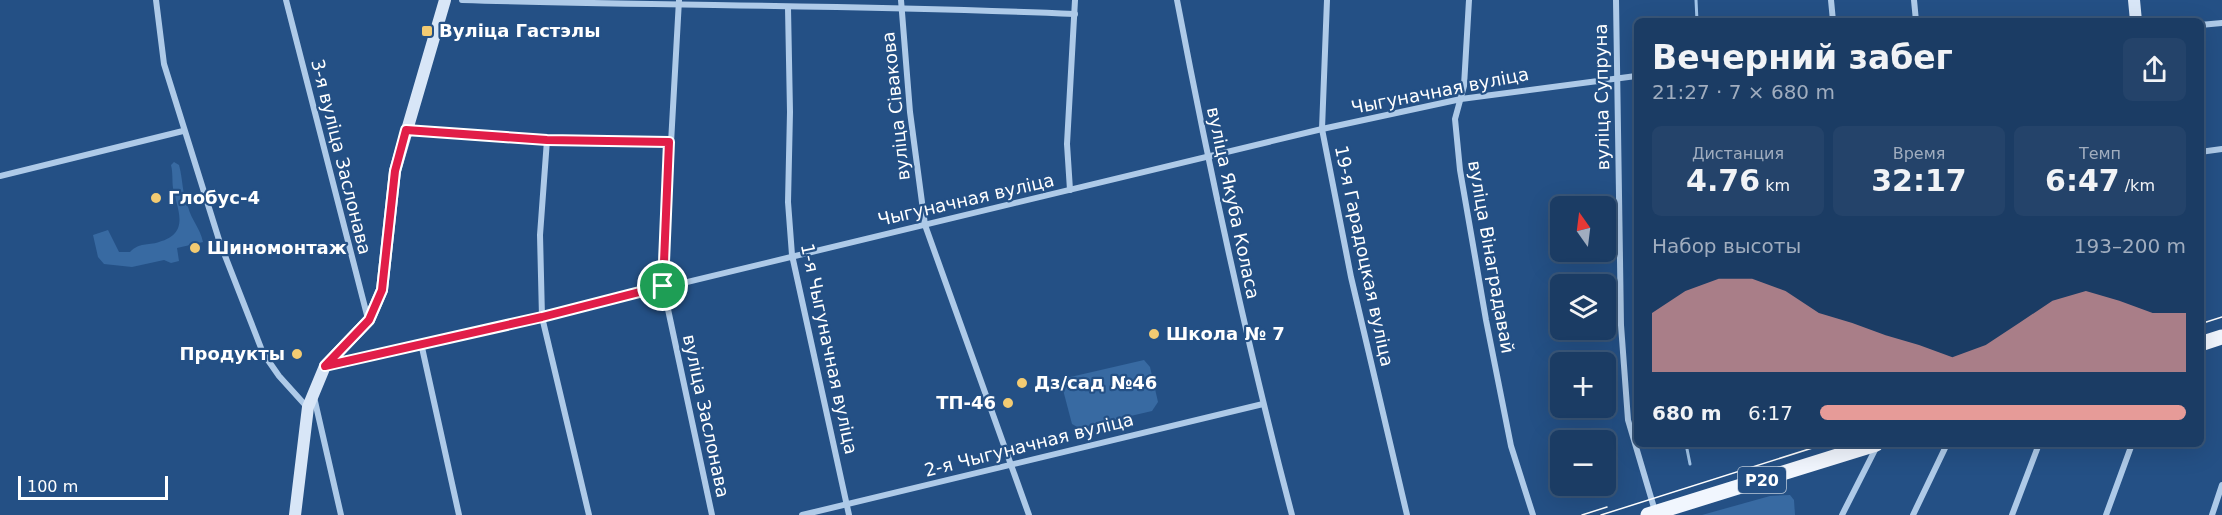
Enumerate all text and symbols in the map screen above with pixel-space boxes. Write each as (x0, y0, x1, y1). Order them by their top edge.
place label: Вуліца Гастэлы (439, 20, 600, 41)
marker: Вуліца Гастэлы (420, 24, 434, 38)
street label: вуліца Супруна (1590, 24, 1613, 171)
street label: вуліца Сівакова (877, 31, 914, 181)
text: Вечерний забег (1652, 38, 1953, 77)
button: share (2123, 38, 2186, 101)
street label: 3-я вуліца Заслонава (307, 57, 376, 257)
street label: Чыгуначная вуліца (1349, 63, 1530, 118)
text: 21:27 · 7 × 680 m (1652, 80, 1835, 104)
street label: вуліца Якуба Коласа (1203, 105, 1264, 301)
street label: 19-я Гарадоцкая вуліца (1331, 143, 1398, 368)
text: Дистанция (1692, 144, 1784, 163)
text: Время (1893, 144, 1945, 163)
text: Темп (2079, 144, 2121, 163)
street label: вуліца Вінаградавай (1464, 159, 1519, 355)
text: 4.76 (1686, 163, 1760, 198)
text: 32:17 (1871, 163, 1967, 198)
text: 6:47 (2045, 163, 2120, 198)
street label: Чыгуначная вуліца (876, 169, 1056, 230)
text: km (1760, 176, 1790, 195)
text: /km (2120, 176, 2155, 195)
place label: Глобус-4 (168, 187, 260, 208)
marker: Глобус-4 (149, 191, 163, 205)
north arrow (1550, 196, 1616, 262)
map controls (1550, 196, 1616, 496)
text: Набор высоты (1652, 234, 1801, 258)
text: 193–200 m (2074, 234, 2186, 258)
place label: Шиномонтаж (207, 237, 347, 258)
marker: Шиномонтаж (188, 241, 202, 255)
street label: 1-я Чыгуначная вуліца (797, 242, 862, 456)
pin (637, 260, 688, 311)
icon: arrive (646, 269, 679, 302)
button: layers (1550, 274, 1616, 340)
place label: Школа № 7 (1166, 323, 1285, 344)
marker: Школа № 7 (1147, 327, 1161, 341)
street label: вуліца Заслонава (679, 332, 734, 499)
place label: Продукты (179, 343, 285, 364)
marker: Продукты (290, 347, 304, 361)
button: + (1550, 352, 1616, 418)
place label: Дз/сад №46 (1034, 372, 1157, 393)
marker: Дз/сад №46 (1015, 376, 1029, 390)
place label: ТП-46 (936, 392, 996, 413)
marker: ТП-46 (1001, 396, 1015, 410)
text: 680 m (1652, 401, 1722, 425)
text: 6:17 (1748, 401, 1793, 425)
street label: 2-я Чыгуначная вуліца (922, 408, 1136, 481)
button: − (1550, 430, 1616, 496)
road number: Р20 (1738, 467, 1786, 493)
scale bar (18, 473, 168, 500)
text: 100 m (27, 477, 78, 496)

